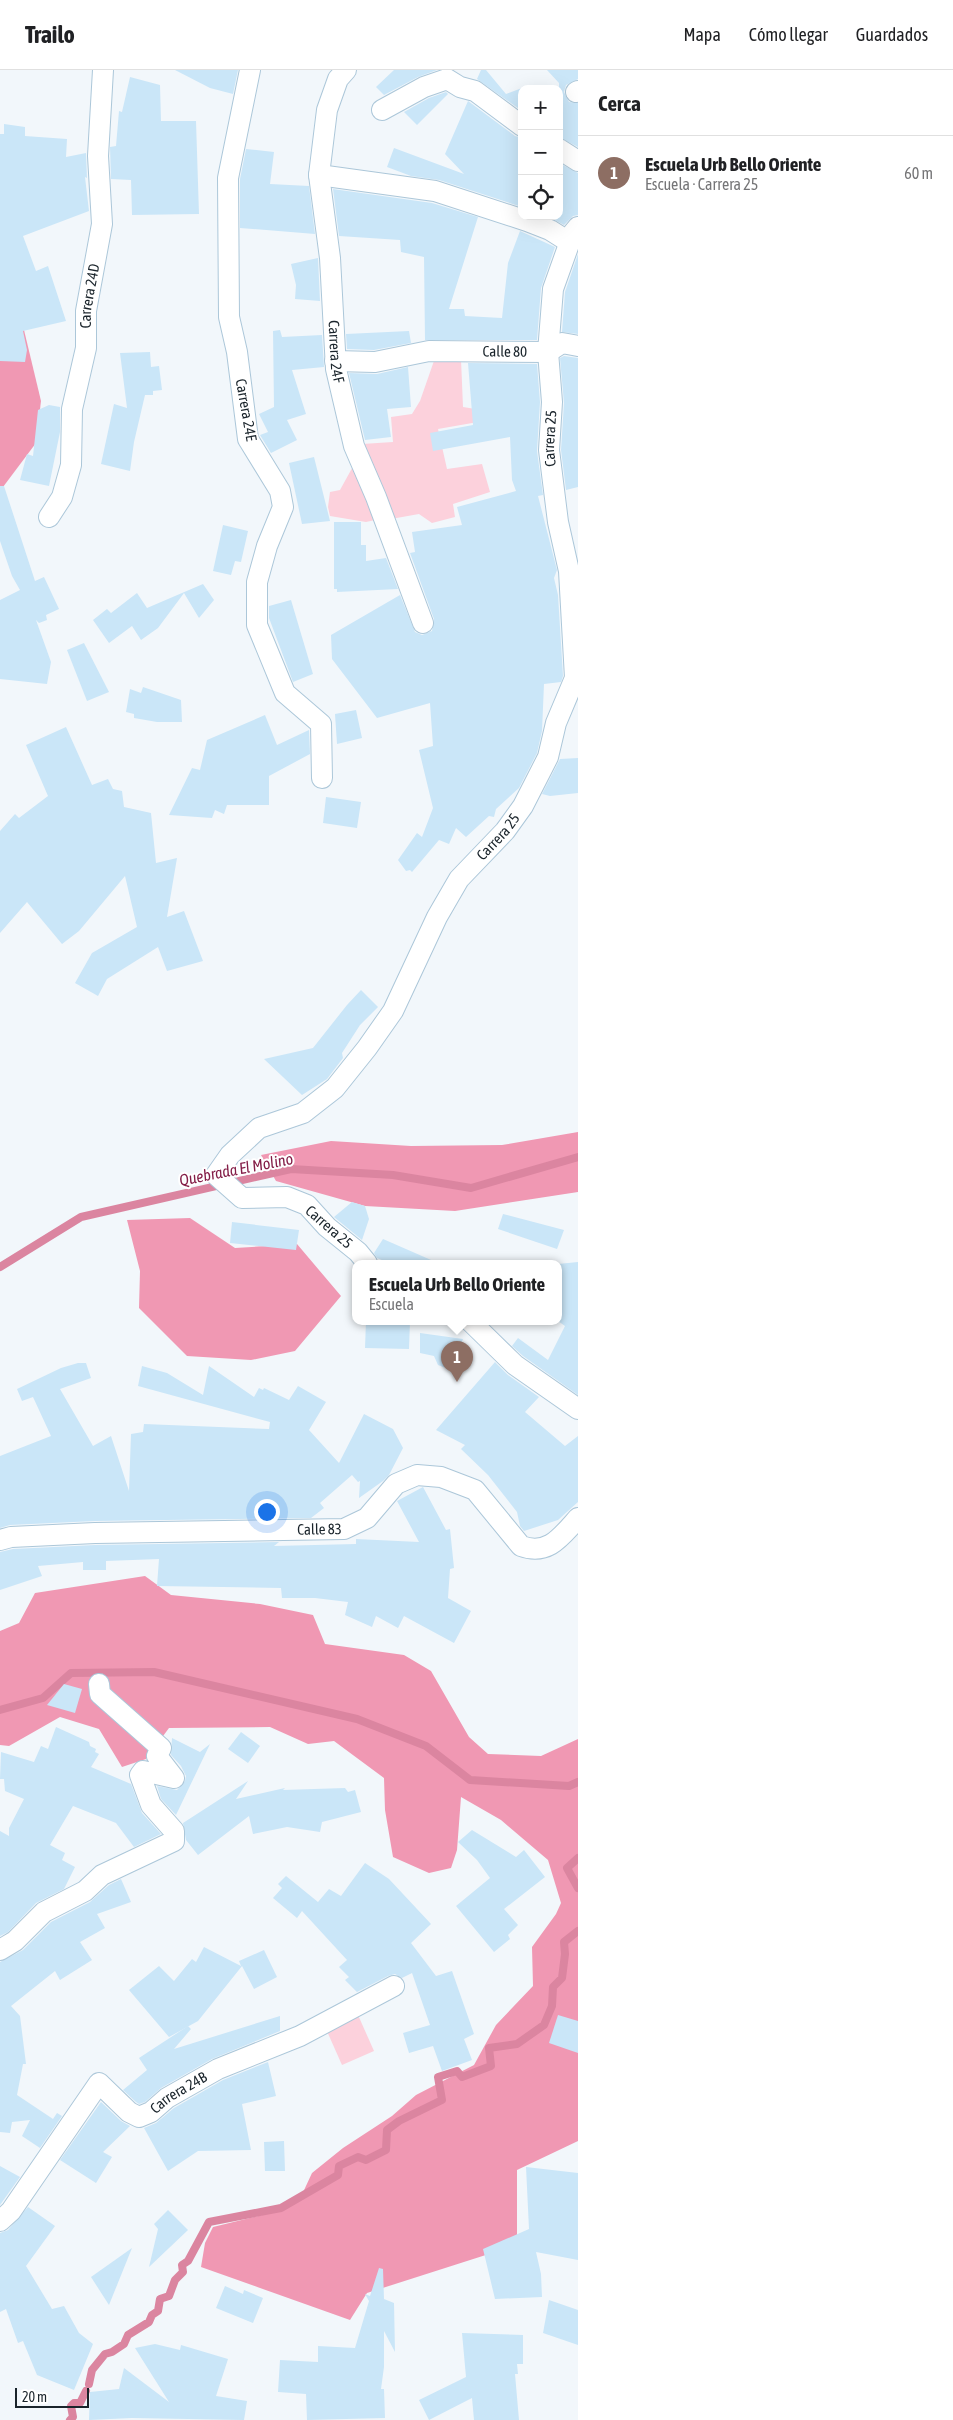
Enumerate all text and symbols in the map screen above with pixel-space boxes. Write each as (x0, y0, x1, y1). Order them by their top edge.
text: Trailo (25, 21, 75, 48)
text: Mapa (683, 24, 721, 45)
text: Cómo llegar (749, 24, 828, 45)
text: Guardados (856, 24, 928, 45)
map controls (518, 85, 563, 220)
button: + (518, 85, 563, 130)
text: Cerca (598, 91, 641, 115)
button: − (518, 130, 563, 175)
text: Escuela Urb Bello Oriente (645, 153, 821, 175)
text: 1 (610, 164, 618, 182)
text: 60 m (904, 164, 933, 182)
button: locate (518, 175, 563, 220)
text: Escuela · Carrera 25 (645, 175, 758, 193)
street label: Carrera 24D (77, 262, 103, 328)
street label: Carrera 24F (325, 320, 348, 385)
street label: Calle 80 (483, 342, 527, 360)
street label: Carrera 24E (233, 377, 260, 443)
street label: Carrera 25 (540, 409, 559, 468)
street label: Carrera 25 (473, 810, 523, 863)
water label: Quebrada El Molino (178, 1149, 294, 1189)
street label: Carrera 25 (302, 1202, 356, 1252)
popup (352, 1260, 562, 1325)
text: Escuela Urb Bello Oriente (369, 1273, 545, 1295)
text: Escuela (369, 1295, 414, 1313)
pin: 1 (441, 1341, 473, 1382)
your location (254, 1499, 280, 1525)
street label: Calle 83 (297, 1520, 342, 1538)
street label: Carrera 24B (147, 2068, 210, 2117)
scale bar (15, 2385, 89, 2408)
text: 20 m (22, 2389, 47, 2405)

